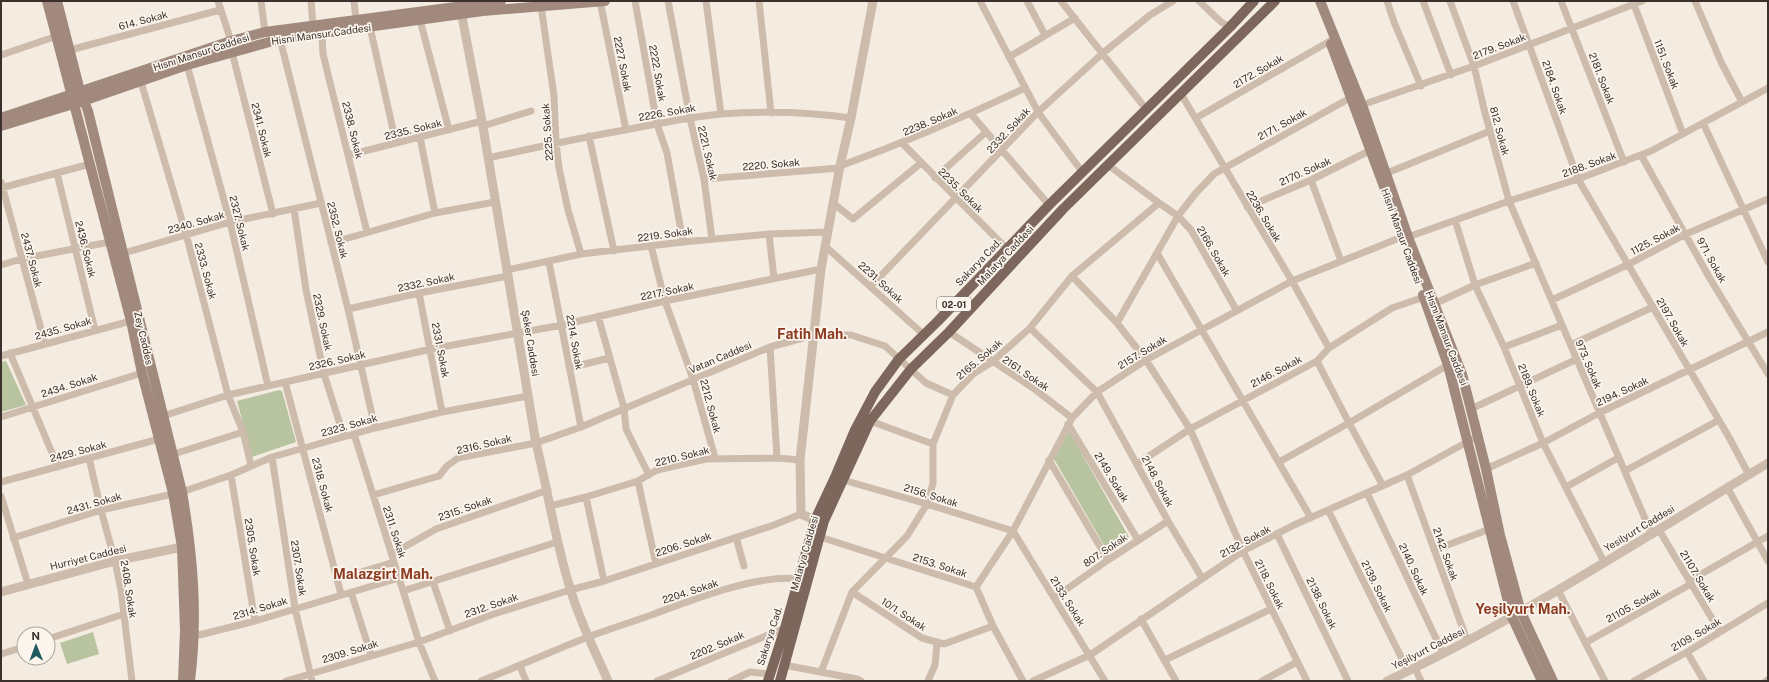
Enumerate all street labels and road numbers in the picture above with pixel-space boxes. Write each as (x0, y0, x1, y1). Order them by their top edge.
street label: 614. Sokak (117, 8, 169, 32)
street label: Hisni Mansur Caddesi (270, 21, 372, 47)
street label: 2179. Sokak (1471, 30, 1527, 62)
street label: Hısnı Mansur Caddesi (151, 31, 251, 73)
street label: 2227. Sokak (612, 35, 634, 93)
street label: 1151. Sokak (1652, 37, 1682, 91)
street label: 2222. Sokak (647, 44, 669, 103)
street label: 2181. Sokak (1587, 51, 1617, 106)
street label: 2172. Sokak (1231, 52, 1285, 90)
street label: 2184. Sokak (1540, 58, 1570, 116)
street label: 2338. Sokak (340, 100, 366, 160)
street label: 2341. Sokak (249, 101, 275, 159)
street label: 2226. Sokak (638, 101, 697, 123)
street label: 2225. Sokak (539, 102, 555, 161)
street label: 2238. Sokak (901, 104, 959, 138)
street label: 2332. Sokak (984, 104, 1032, 155)
street label: 812. Sokak (1488, 105, 1512, 157)
street label: 2171. Sokak (1256, 106, 1309, 142)
street label: 2335. Sokak (383, 116, 443, 142)
street label: 2221. Sokak (696, 125, 720, 182)
street label: 2188. Sokak (1560, 149, 1618, 179)
street label: 2170. Sokak (1277, 154, 1333, 188)
street label: 2220. Sokak (742, 155, 801, 172)
street label: 2235. Sokak (936, 165, 986, 215)
street label: Hisni Mansur Caddesi (1379, 187, 1425, 285)
street label: 2236. Sokak (1244, 188, 1284, 244)
street label: 2327. Sokak (227, 194, 253, 252)
street label: 2352. Sokak (325, 200, 351, 260)
street label: 2340. Sokak (166, 208, 226, 236)
street label: 2436. Sokak (73, 219, 99, 279)
street label: 1125. Sokak (1628, 221, 1682, 257)
street label: Malatya Caddesi (974, 223, 1036, 287)
street label: 2219. Sokak (637, 224, 694, 244)
street label: 2166. Sokak (1195, 224, 1233, 279)
street label: 2437. Sokak (19, 231, 45, 289)
street label: 971. Sokak (1695, 235, 1730, 285)
street label: Sakarya Cad. (952, 236, 1004, 288)
street label: 2333. Sokak (193, 241, 219, 301)
street label: 2231. Sokak (856, 259, 906, 305)
street label: 2332. Sokak (396, 270, 456, 294)
street label: 2217. Sokak (639, 279, 695, 303)
street label: Hısnı Mansur Caddesi (1423, 289, 1471, 387)
street label: 2329. Sokak (311, 292, 335, 352)
street label: 2197. Sokak (1654, 295, 1692, 349)
road number: 02-01 (937, 297, 971, 311)
street label: Şeker Caddesi (520, 309, 542, 377)
street label: Zey Caddes (132, 310, 156, 366)
street label: 2214. Sokak (564, 313, 586, 371)
street label: 2435. Sokak (33, 314, 93, 342)
street label: 2331. Sokak (430, 321, 452, 379)
street label: 2157. Sokak (1115, 333, 1169, 371)
street label: 2165. Sokak (954, 336, 1005, 382)
street label: Vatan Caddesi (687, 338, 753, 376)
street label: 973. Sokak (1573, 338, 1605, 391)
street label: 2326. Sokak (307, 348, 367, 372)
street label: 2146. Sokak (1248, 352, 1304, 389)
street label: 2161. Sokak (1000, 353, 1052, 393)
street label: 2189. Sokak (1516, 362, 1548, 419)
street label: 2434. Sokak (39, 370, 99, 400)
street label: 2194. Sokak (1594, 374, 1650, 408)
street label: 2212. Sokak (698, 378, 724, 435)
street label: 2323. Sokak (319, 411, 379, 439)
street label: 2316. Sokak (455, 432, 513, 456)
street label: 2429. Sokak (48, 438, 108, 464)
street label: 2210. Sokak (654, 443, 711, 469)
street label: 2149. Sokak (1092, 450, 1132, 504)
street label: 2148. Sokak (1139, 453, 1177, 509)
street label: 2318. Sokak (310, 456, 336, 514)
street label: 2156. Sokak (902, 481, 960, 509)
street label: 2431. Sokak (65, 489, 123, 517)
street label: 2315. Sokak (436, 493, 494, 523)
street label: Yesilyurt Caddesi (1602, 502, 1676, 554)
street label: 2311. Sokak (381, 504, 409, 560)
street label: Malatya Caddesi (788, 514, 820, 592)
street label: 2305. Sokak (243, 517, 264, 577)
street label: 2132. Sokak (1218, 522, 1273, 560)
street label: 2142. Sokak (1431, 526, 1461, 583)
street label: 2206. Sokak (654, 529, 713, 559)
street label: 807. Sokak (1081, 531, 1130, 569)
street label: 2307. Sokak (289, 539, 309, 597)
street label: 2140. Sokak (1397, 541, 1431, 597)
street label: Hurriyet Caddesi (49, 542, 127, 572)
street label: 21107. Sokak (1678, 548, 1718, 604)
street label: 2153. Sokak (911, 551, 969, 580)
street label: 2118. Sokak (1253, 557, 1287, 611)
street label: 2139. Sokak (1359, 558, 1395, 614)
street label: 2408. Sokak (119, 559, 140, 619)
street label: 2133. Sokak (1048, 574, 1088, 628)
street label: 2138. Sokak (1304, 575, 1340, 631)
street label: 2204. Sokak (661, 576, 720, 606)
street label: 21105. Sokak (1604, 585, 1663, 625)
street label: 2312. Sokak (463, 590, 520, 620)
street label: 2314. Sokak (231, 594, 289, 622)
street label: 10/1. Sokak (879, 595, 929, 633)
street label: Sakarya Cad. (754, 605, 784, 667)
street label: 2109. Sokak (1669, 615, 1724, 653)
street label: Yeşilyurt Caddesi (1390, 624, 1466, 672)
street label: 2202. Sokak (688, 628, 746, 662)
street label: 2309. Sokak (320, 637, 380, 665)

